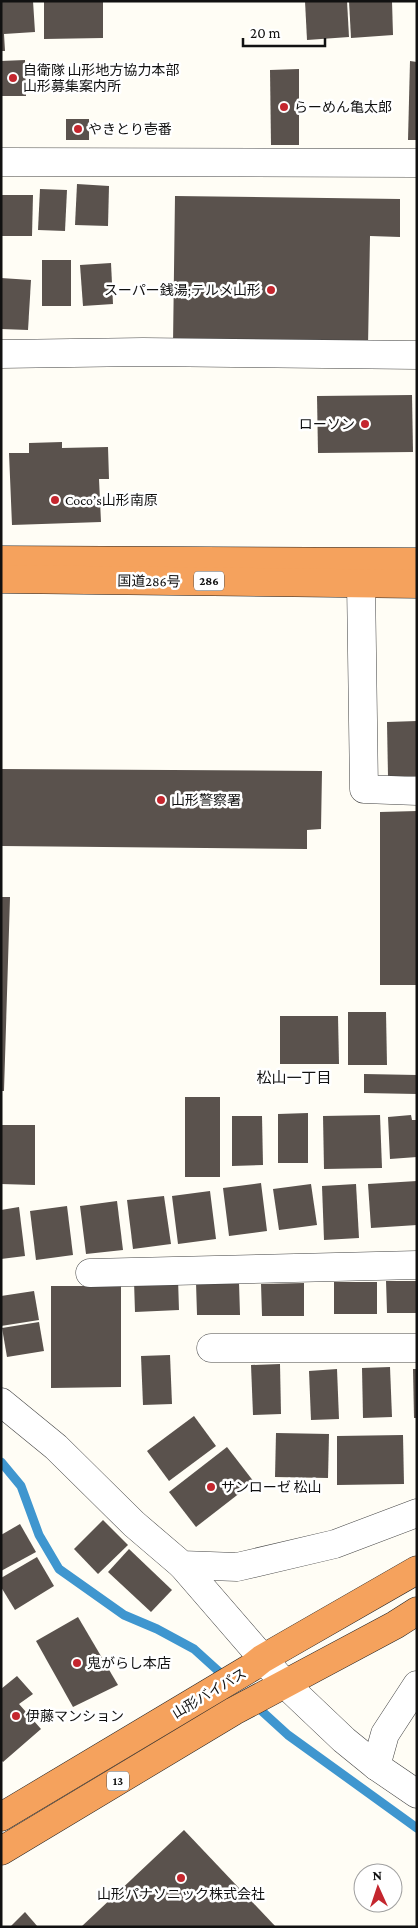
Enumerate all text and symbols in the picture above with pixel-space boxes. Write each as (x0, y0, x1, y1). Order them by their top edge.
scale bar (243, 15, 326, 47)
text: 20 m (250, 25, 281, 41)
place label: 自衛隊 山形地方協力本部 山形募集案内所 (23, 62, 180, 94)
marker: 自衛隊 山形地方協力本部 山形募集案内所 (7, 72, 19, 84)
place label: らーめん亀太郎 (294, 99, 392, 115)
marker: らーめん亀太郎 (278, 101, 290, 113)
place label: やきとり壱番 (88, 121, 172, 137)
marker: やきとり壱番 (72, 123, 84, 135)
place label: スーパー銭湯;テルメ山形 (104, 282, 261, 298)
marker: スーパー銭湯;テルメ山形 (265, 284, 277, 296)
place label: ローソン (299, 416, 355, 432)
marker: ローソン (359, 418, 371, 430)
place label: Coco’s山形南原 (65, 492, 158, 508)
marker: Coco’s山形南原 (49, 494, 61, 506)
street label: 国道286号 (117, 572, 181, 590)
road number: 286 (194, 572, 224, 590)
place label: 山形警察署 (171, 792, 241, 808)
marker: 山形警察署 (155, 794, 167, 806)
district label: 松山一丁目 (256, 1070, 332, 1086)
place label: サンローゼ 松山 (221, 1479, 322, 1495)
marker: サンローゼ 松山 (205, 1481, 217, 1493)
place label: 鬼がらし本店 (87, 1655, 171, 1671)
marker: 鬼がらし本店 (71, 1657, 83, 1669)
street label: 山形バイパス (169, 1665, 249, 1721)
place label: 伊藤マンション (26, 1708, 124, 1724)
marker: 伊藤マンション (10, 1710, 22, 1722)
road number: 13 (107, 1772, 129, 1790)
north arrow (353, 1863, 403, 1913)
text: N (372, 1867, 383, 1883)
marker: 山形パナソニック株式会社 (175, 1872, 187, 1884)
place label: 山形パナソニック株式会社 (97, 1886, 265, 1902)

